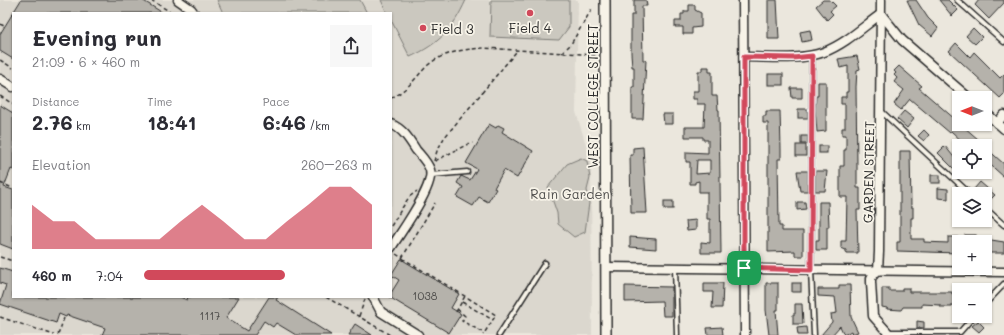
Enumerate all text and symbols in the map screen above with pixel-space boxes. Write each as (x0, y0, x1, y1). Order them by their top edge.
marker: Field 4 (525, 8, 535, 18)
place label: Field 4 (509, 19, 552, 36)
place label: Field 3 (431, 20, 474, 37)
text: Evening run (32, 23, 162, 52)
marker: Field 3 (418, 23, 428, 33)
street label: WEST COLLEGE STREET (584, 24, 601, 168)
button: share (330, 25, 372, 67)
text: 21:09 · 6 × 460 m (32, 53, 140, 70)
north arrow (952, 91, 992, 131)
map controls (952, 91, 992, 323)
text: Distance (32, 94, 79, 109)
text: Time (147, 94, 172, 109)
text: Pace (263, 94, 290, 109)
text: 2.76 (32, 109, 73, 135)
text: 18:41 (147, 109, 196, 135)
text: 6:46 (263, 109, 306, 135)
text: km (73, 118, 91, 133)
text: /km (306, 118, 330, 133)
street label: GARDEN STREET (859, 121, 877, 223)
button: locate (952, 139, 992, 179)
text: Elevation (32, 156, 90, 173)
text: 260–263 m (301, 156, 372, 173)
park label: Rain Garden (530, 185, 610, 202)
button: layers (952, 187, 992, 227)
button: + (952, 235, 992, 275)
pin (727, 251, 761, 285)
icon: arrive (733, 257, 755, 279)
text: 460 m (32, 267, 71, 284)
text: 7:04 (96, 267, 123, 284)
button: − (952, 283, 992, 323)
house number: 1038 (413, 288, 438, 303)
house number: 1117 (200, 308, 220, 323)

